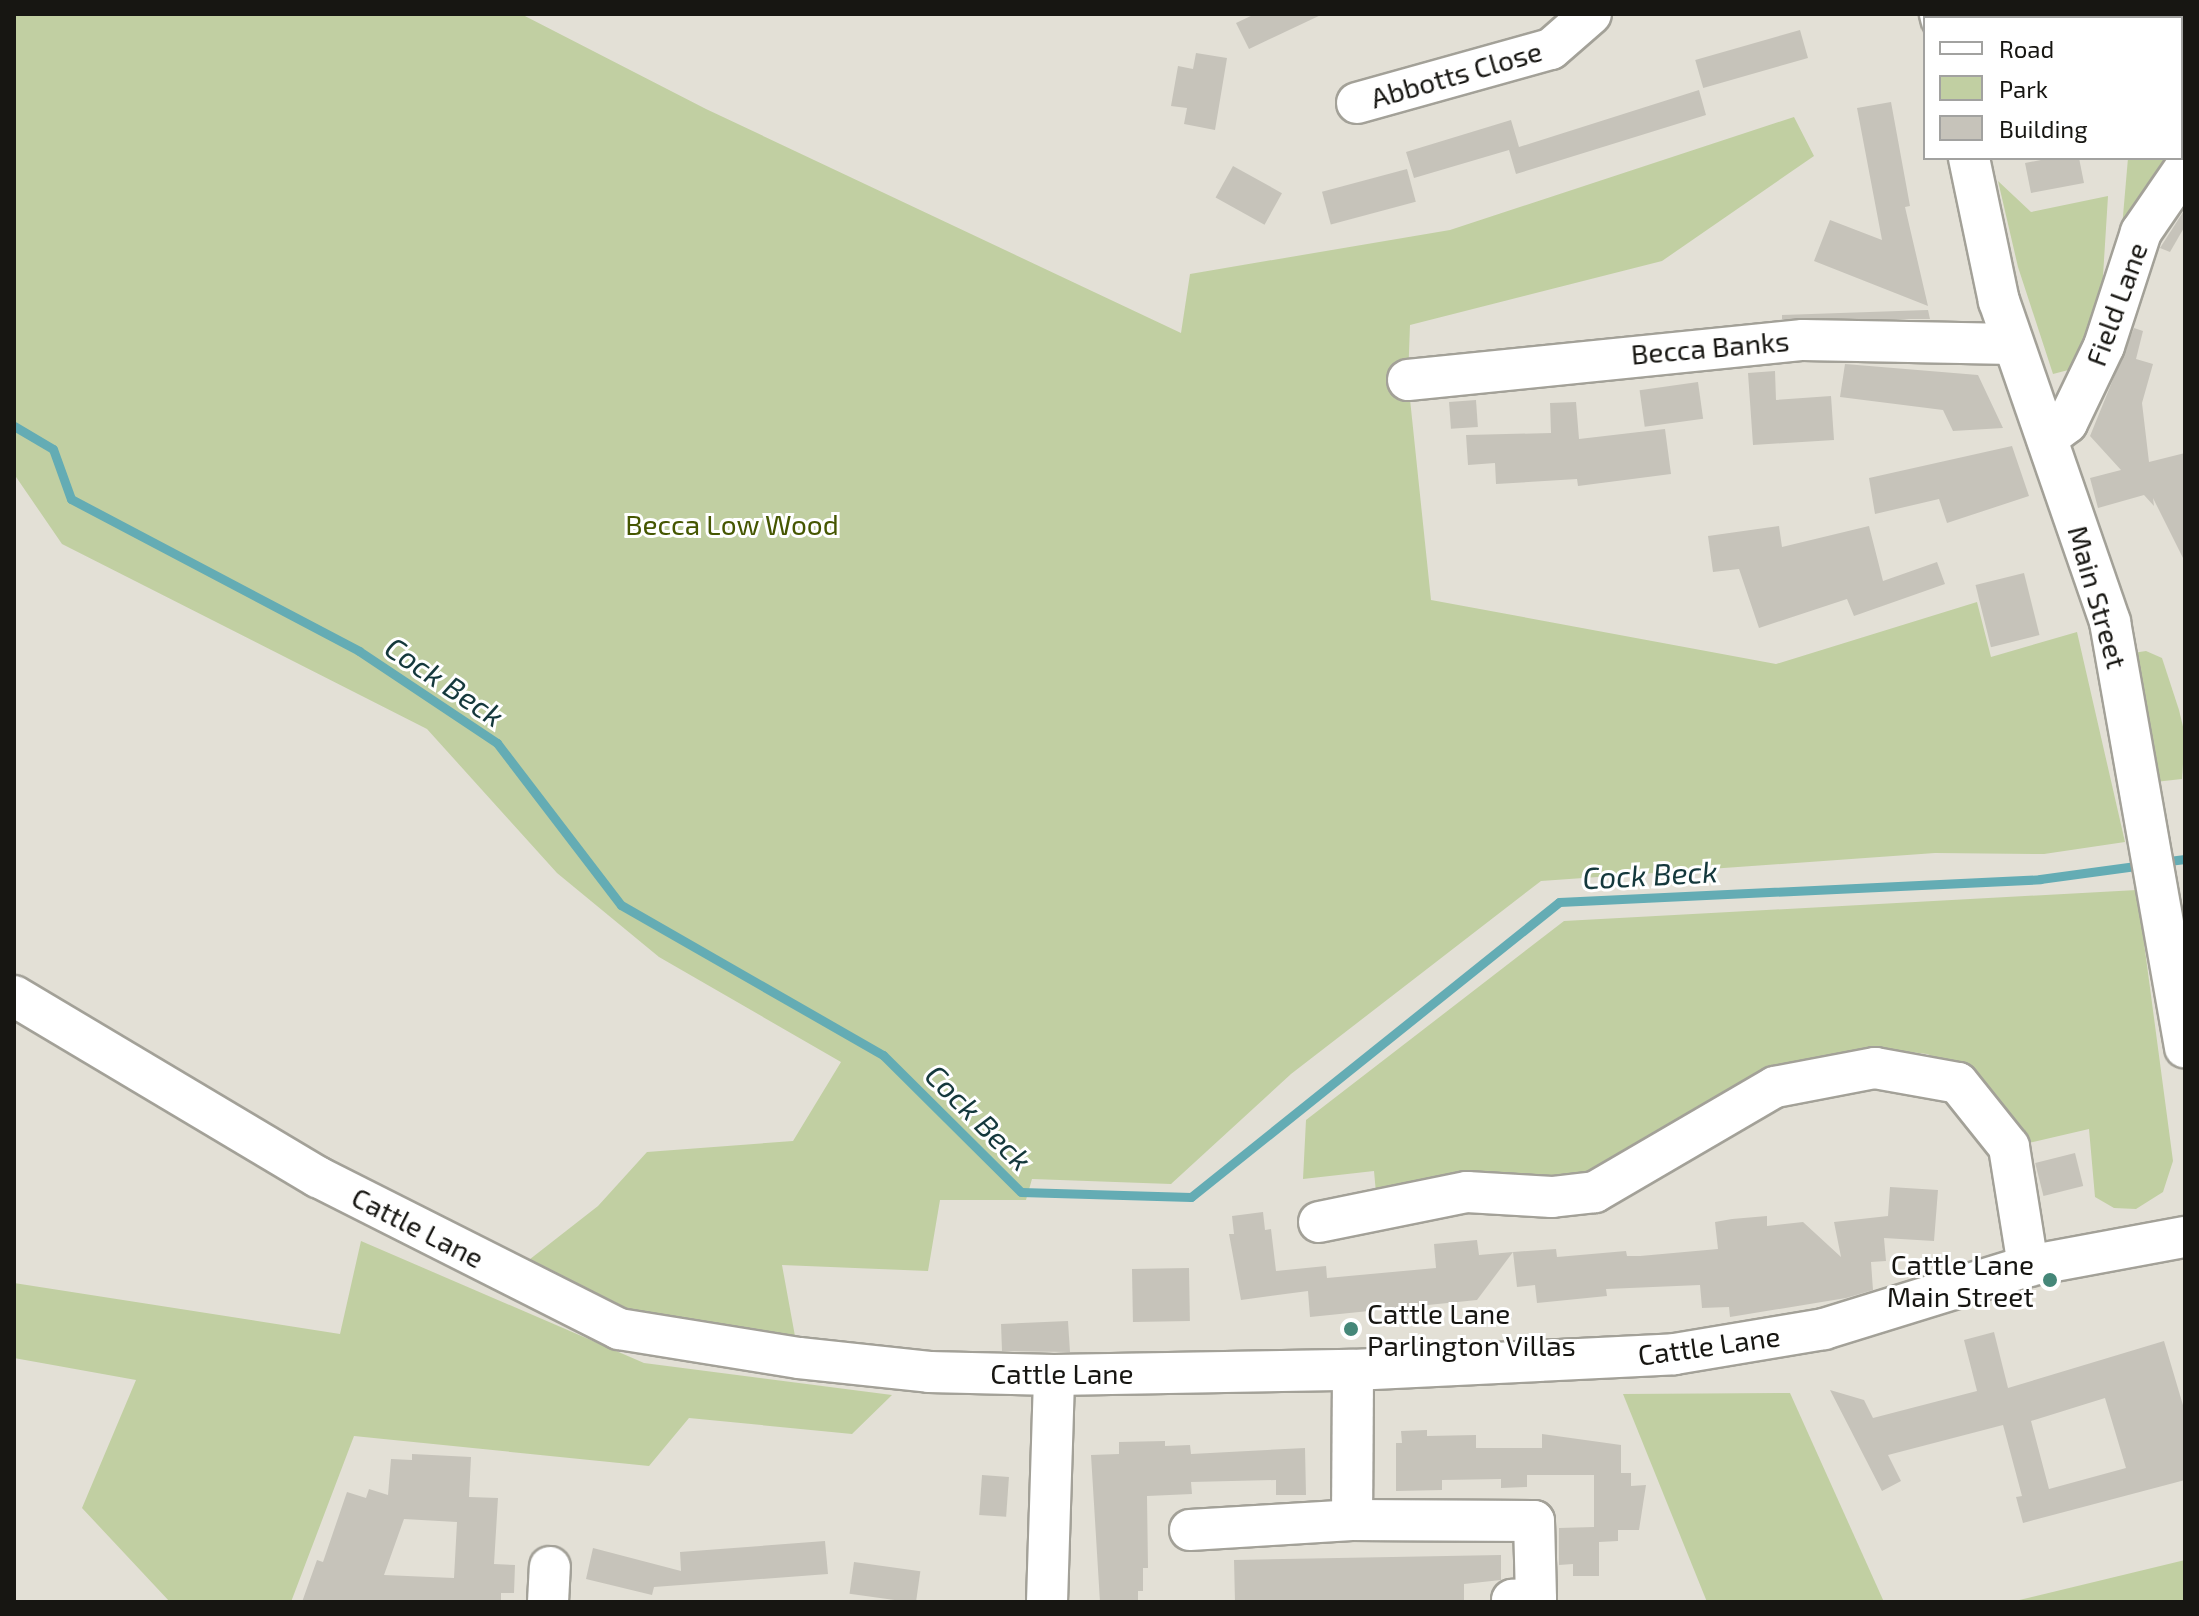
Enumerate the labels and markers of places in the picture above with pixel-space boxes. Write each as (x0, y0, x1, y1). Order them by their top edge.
place label: Cattle Lane Main Street (1887, 1247, 2034, 1313)
marker: Cattle Lane Main Street (2041, 1271, 2059, 1289)
place label: Cattle Lane Parlington Villas (1367, 1296, 1576, 1362)
marker: Cattle Lane Parlington Villas (1342, 1320, 1360, 1338)

